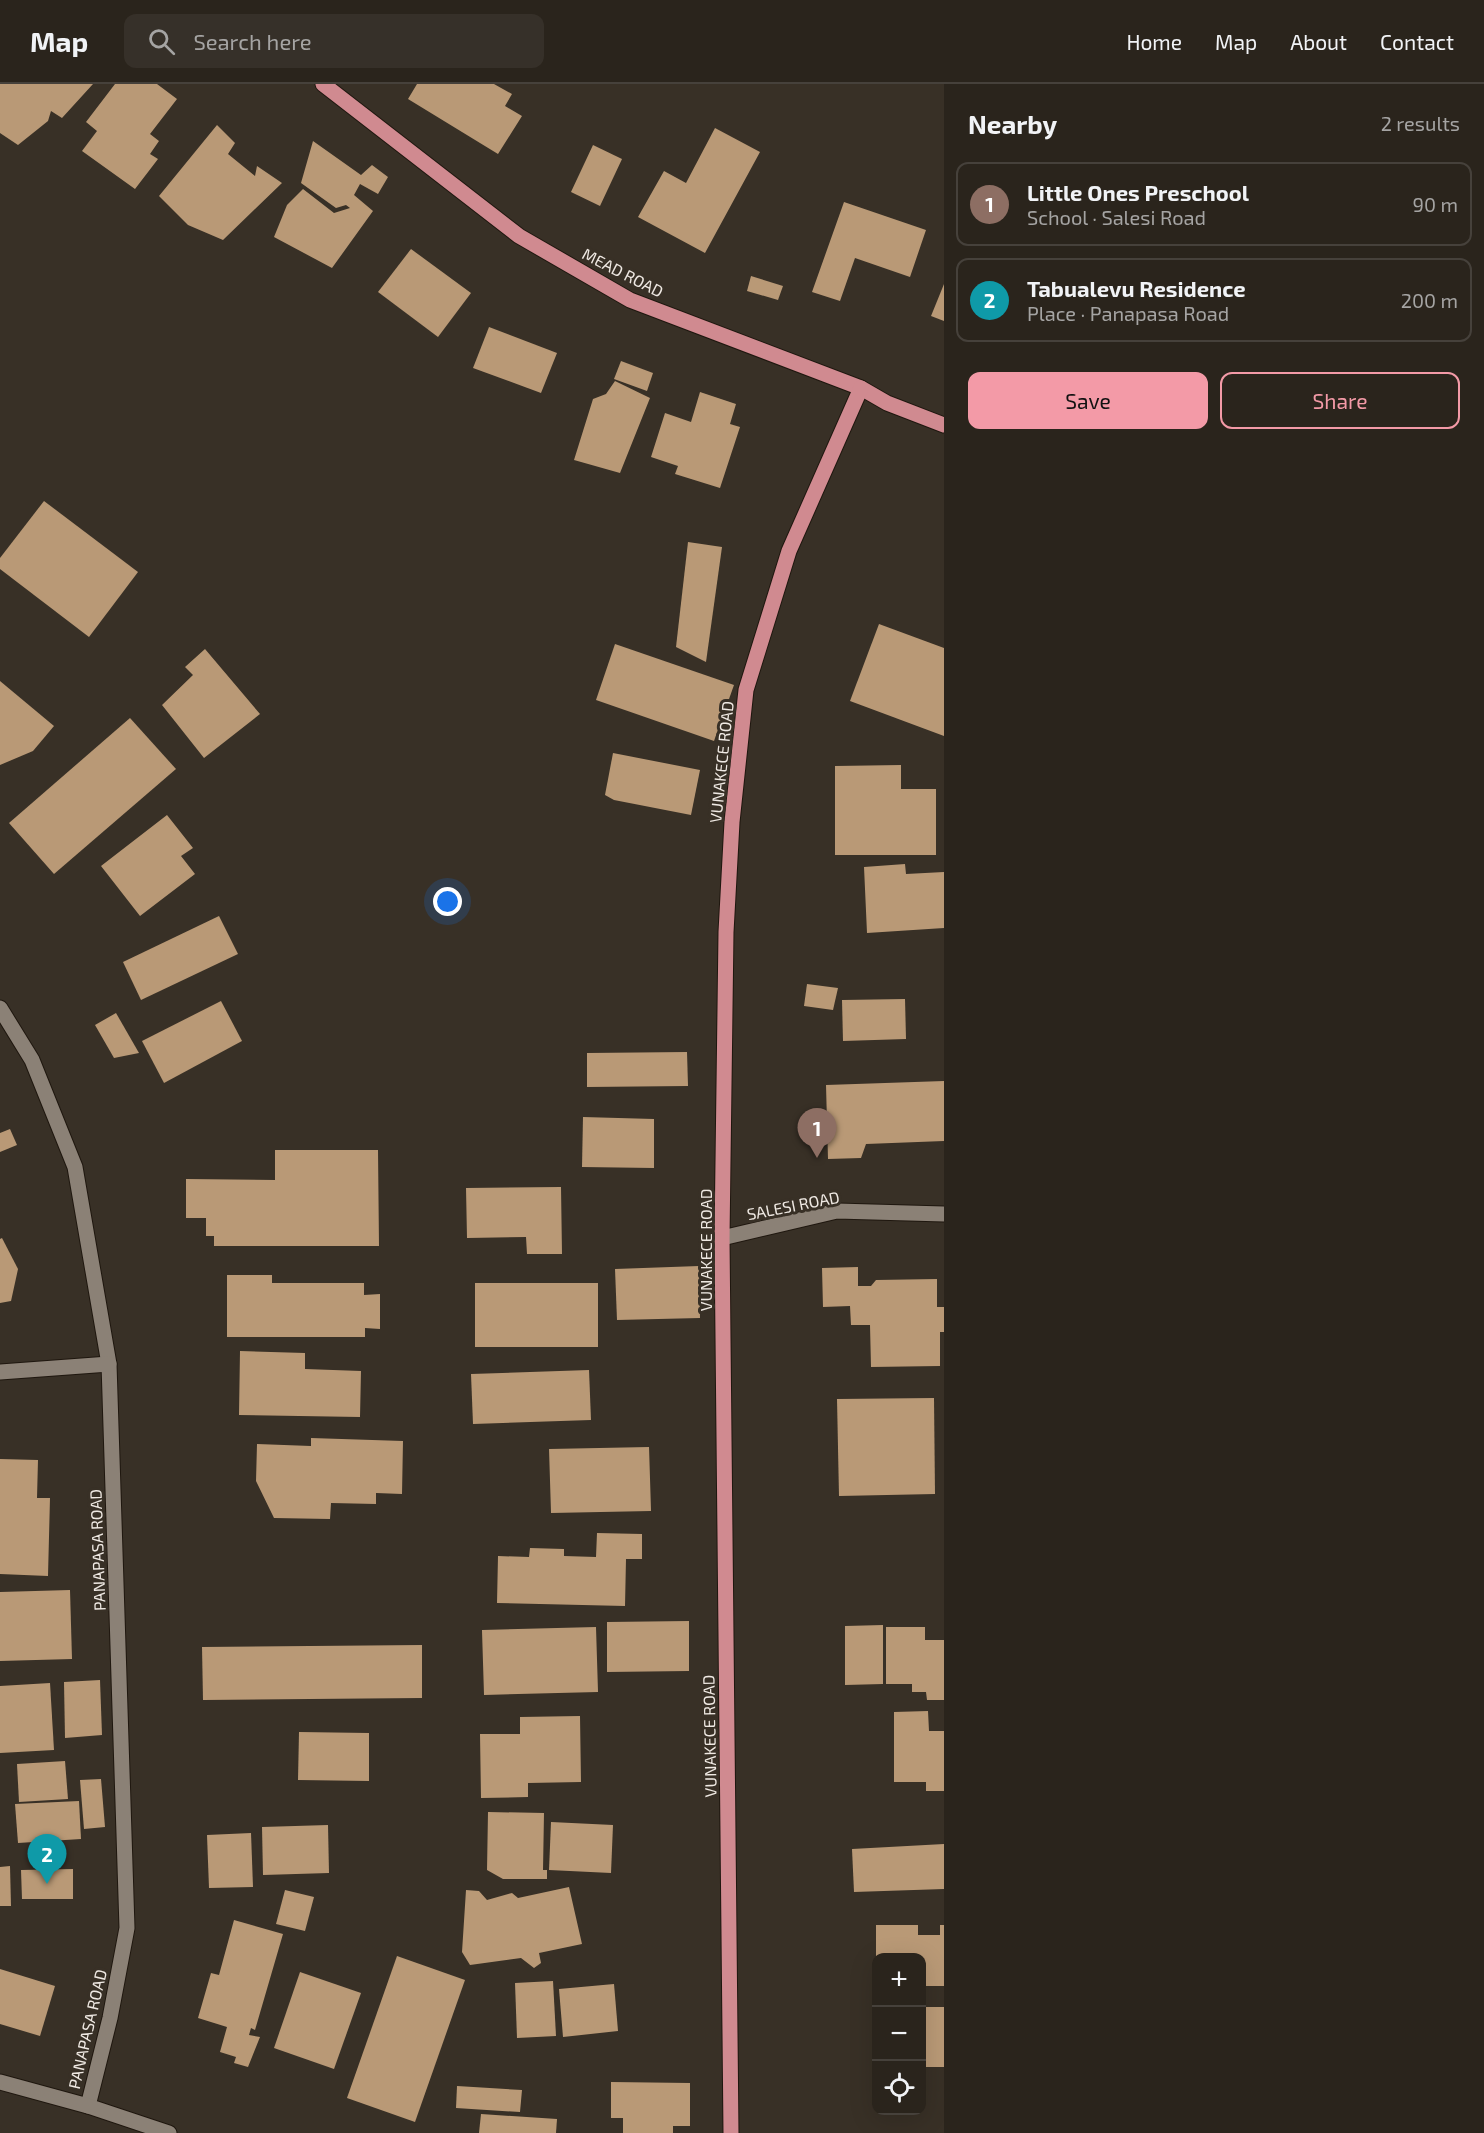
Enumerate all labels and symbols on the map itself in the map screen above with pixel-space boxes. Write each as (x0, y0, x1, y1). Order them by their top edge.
street label: MEAD ROAD (579, 244, 667, 300)
street label: VUNAKECE ROAD (705, 700, 737, 824)
your location (433, 887, 462, 916)
pin: 1 (798, 1108, 836, 1158)
street label: SALESI ROAD (745, 1187, 841, 1223)
street label: VUNAKECE ROAD (696, 1189, 715, 1311)
street label: PANAPASA ROAD (85, 1489, 109, 1611)
street label: VUNAKECE ROAD (698, 1675, 720, 1797)
pin: 2 (28, 1834, 66, 1884)
street label: PANAPASA ROAD (64, 1967, 110, 2091)

